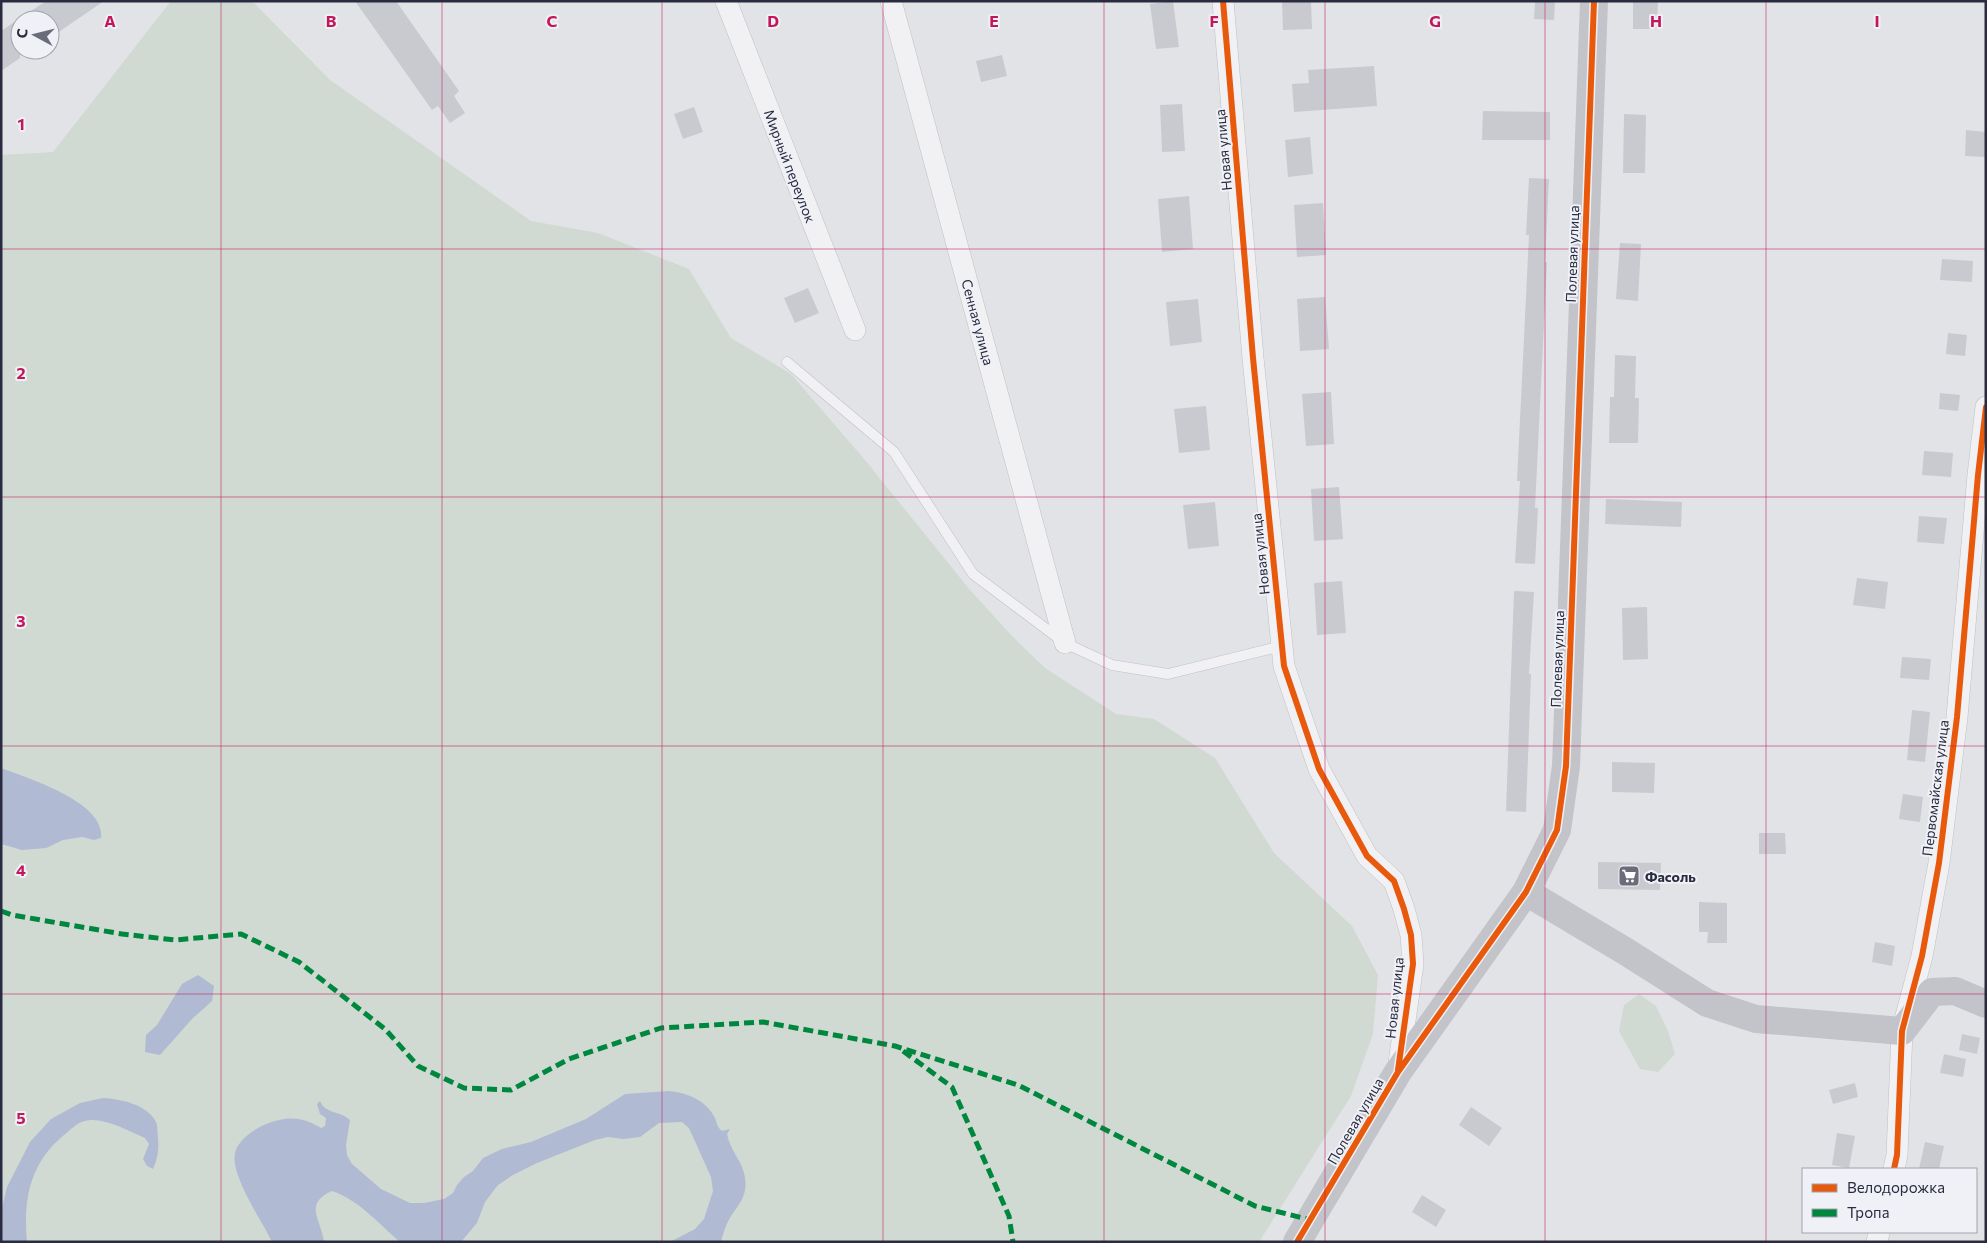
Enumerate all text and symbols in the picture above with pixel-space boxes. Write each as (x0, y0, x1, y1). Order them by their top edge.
north arrow (10, 10, 60, 60)
text: A (104, 11, 116, 30)
text: B (326, 11, 337, 30)
text: C (547, 11, 558, 30)
text: D (767, 11, 779, 30)
text: E (989, 11, 999, 30)
text: F (1209, 11, 1219, 30)
text: G (1429, 11, 1441, 30)
text: H (1650, 11, 1662, 30)
text: I (1874, 11, 1880, 30)
text: С (13, 28, 31, 39)
street label: Мирный переулок (761, 107, 820, 225)
street label: Новая улица (1211, 108, 1235, 192)
text: 1 (17, 114, 25, 133)
street label: Полевая улица (1562, 205, 1582, 303)
street label: Сенная улица (958, 277, 998, 367)
text: 2 (16, 363, 26, 382)
street label: Новая улица (1247, 512, 1273, 596)
street label: Полевая улица (1547, 610, 1567, 708)
text: 3 (16, 611, 26, 630)
street label: Первомайская улица (1918, 719, 1952, 857)
text: 4 (16, 860, 26, 879)
supermarket icon: Фасоль (1617, 864, 1641, 888)
place label: Фасоль (1645, 868, 1696, 885)
street label: Новая улица (1381, 956, 1407, 1040)
street label: Полевая улица (1323, 1075, 1387, 1167)
text: 5 (16, 1108, 26, 1127)
legend (1802, 1168, 1977, 1233)
text: Велодорожка (1847, 1178, 1945, 1196)
text: Тропа (1847, 1203, 1889, 1221)

